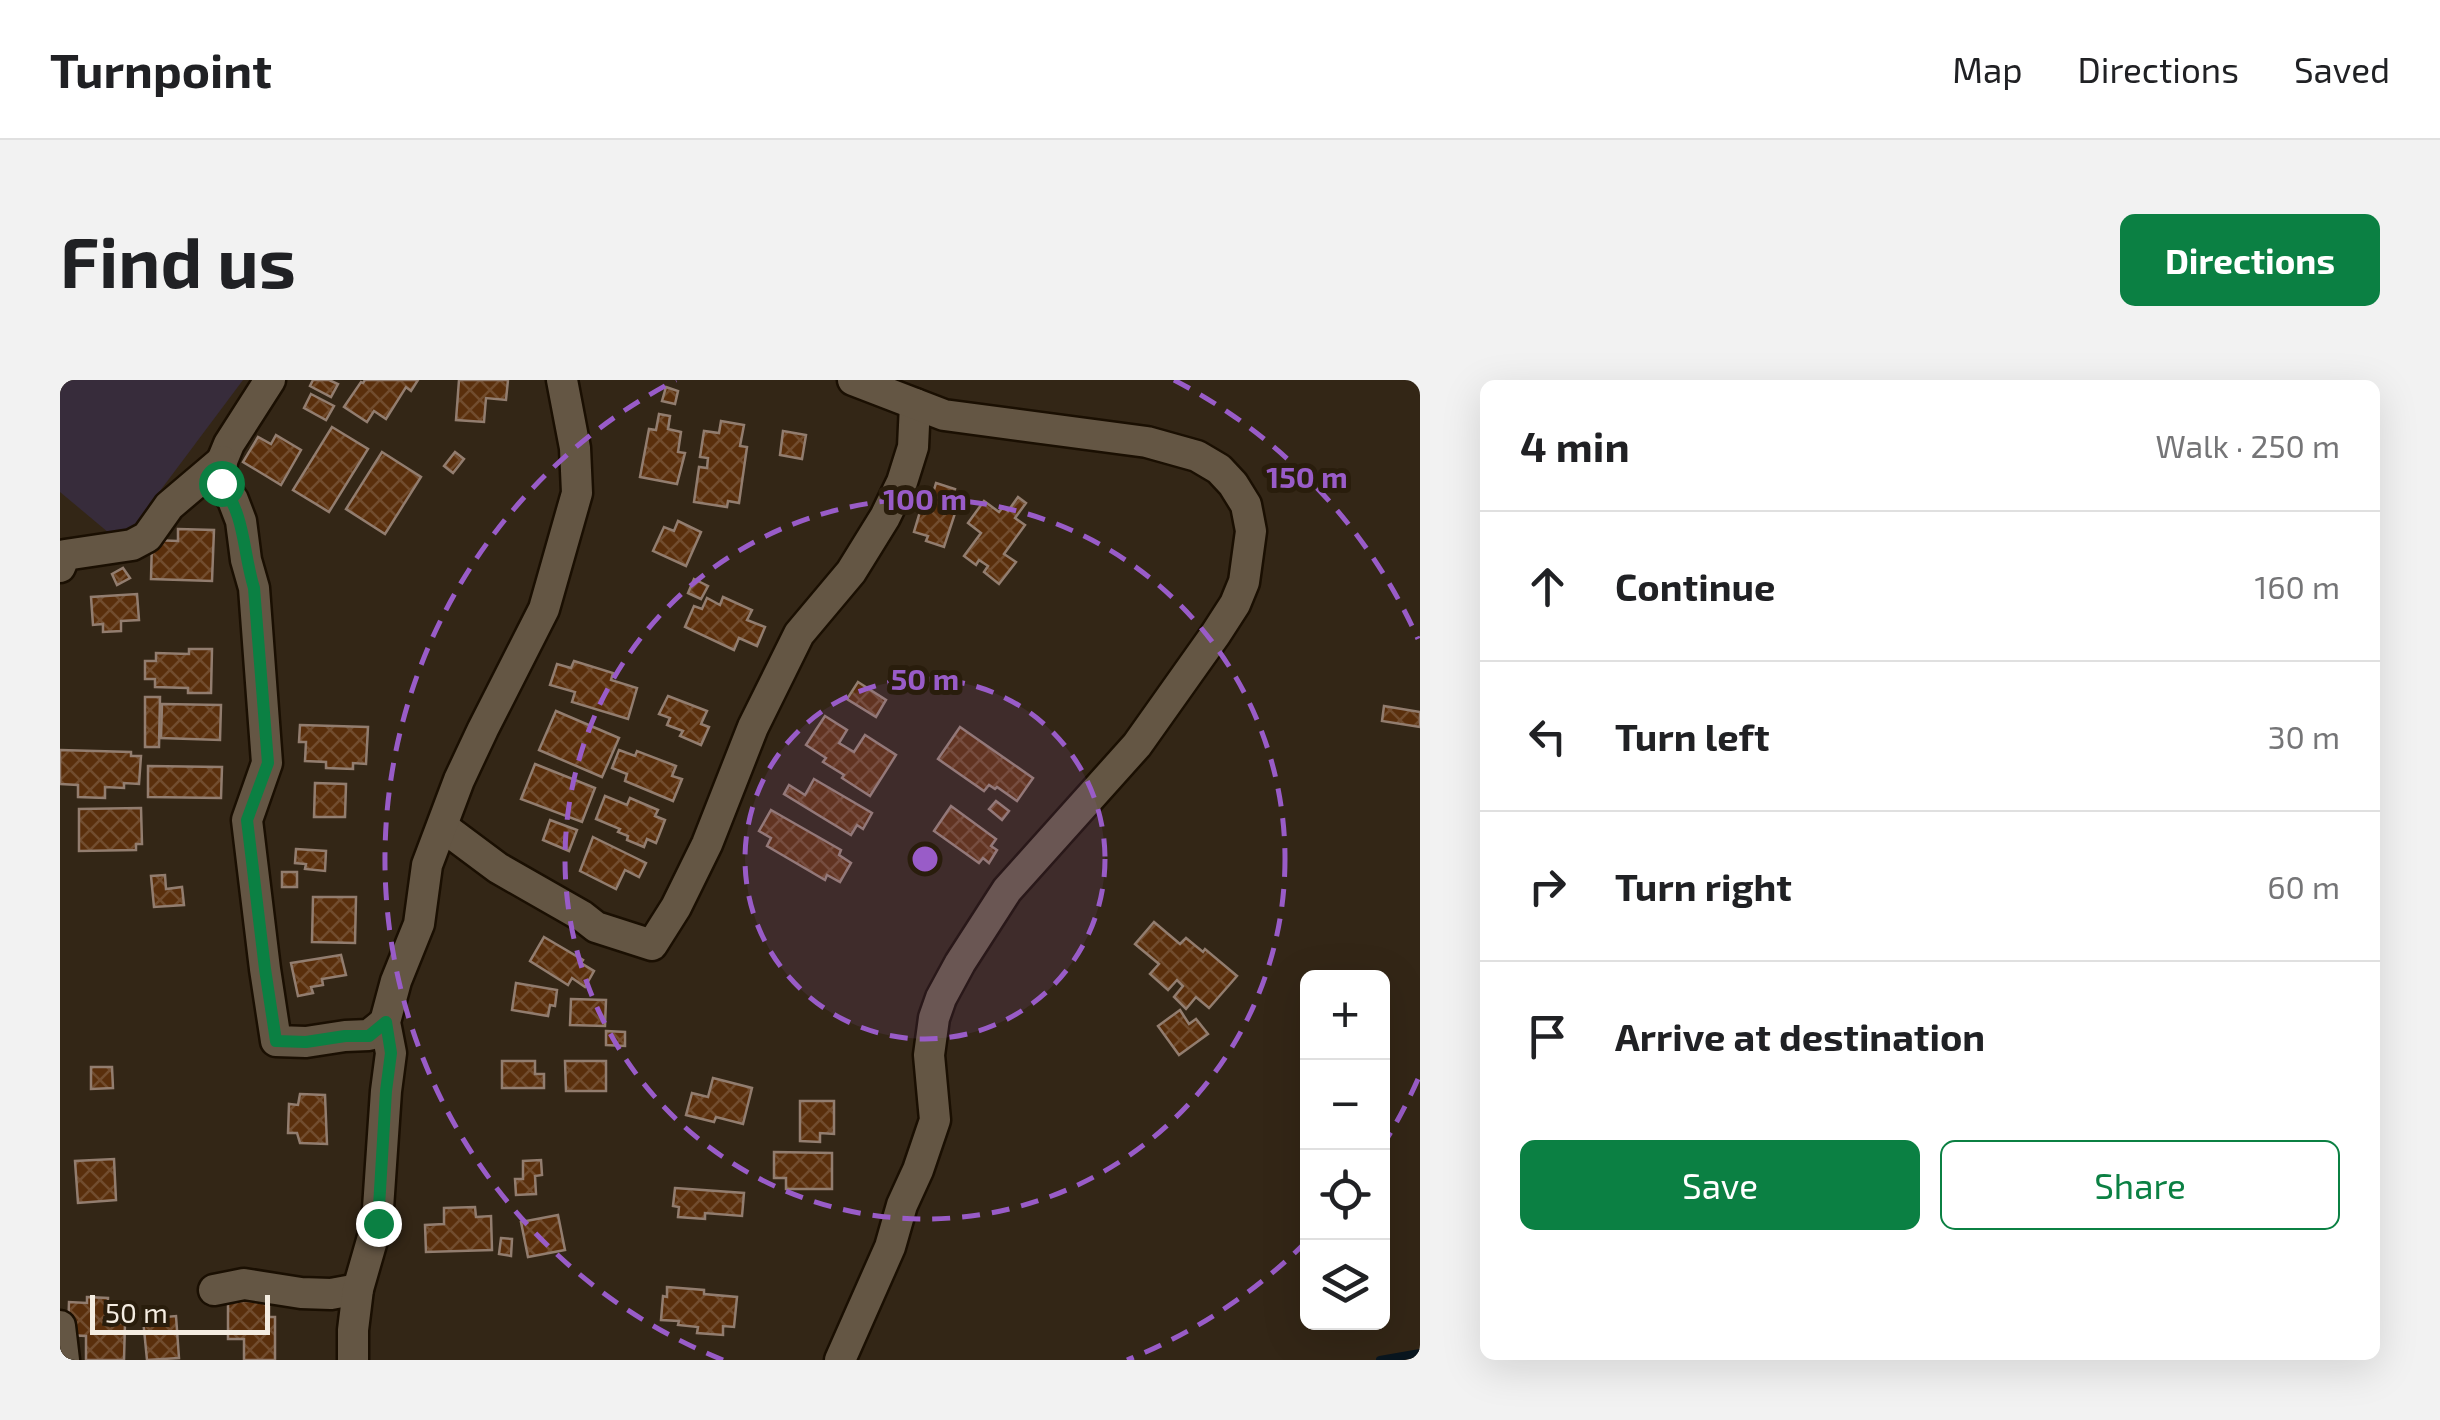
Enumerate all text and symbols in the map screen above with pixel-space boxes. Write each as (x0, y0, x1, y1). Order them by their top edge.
text: Turnpoint (50, 40, 272, 98)
text: Map (1952, 48, 2023, 90)
text: Directions (2078, 48, 2239, 90)
text: Saved (2294, 48, 2390, 90)
button: Directions (2120, 214, 2380, 306)
text: Find us (60, 218, 296, 302)
text: 4 min (1520, 420, 1630, 470)
text: Walk · 250 m (2156, 426, 2340, 464)
text: 150 m (1266, 458, 1348, 494)
route start (199, 461, 245, 507)
text: 100 m (883, 480, 967, 516)
icon: ahead (1520, 559, 1575, 614)
text: Continue (1615, 563, 1775, 609)
text: 160 m (2254, 567, 2340, 605)
text: 50 m (891, 660, 959, 696)
icon: left (1520, 709, 1575, 764)
text: Turn left (1615, 713, 1770, 759)
text: 30 m (2268, 717, 2340, 755)
centre of rings (907, 841, 943, 877)
icon: right (1520, 859, 1575, 914)
text: Turn right (1615, 863, 1792, 909)
text: 60 m (2267, 867, 2340, 905)
map controls (1300, 970, 1390, 1330)
button: + (1300, 970, 1390, 1060)
icon: arrive (1520, 1009, 1575, 1064)
text: Arrive at destination (1615, 1013, 1985, 1059)
button: − (1300, 1060, 1390, 1150)
button: Save (1520, 1140, 1920, 1230)
button: Share (1940, 1140, 2340, 1230)
button: locate (1300, 1150, 1390, 1240)
route end (356, 1201, 402, 1247)
button: layers (1300, 1240, 1390, 1330)
scale bar (90, 1290, 270, 1334)
text: 50 m (105, 1295, 168, 1329)

